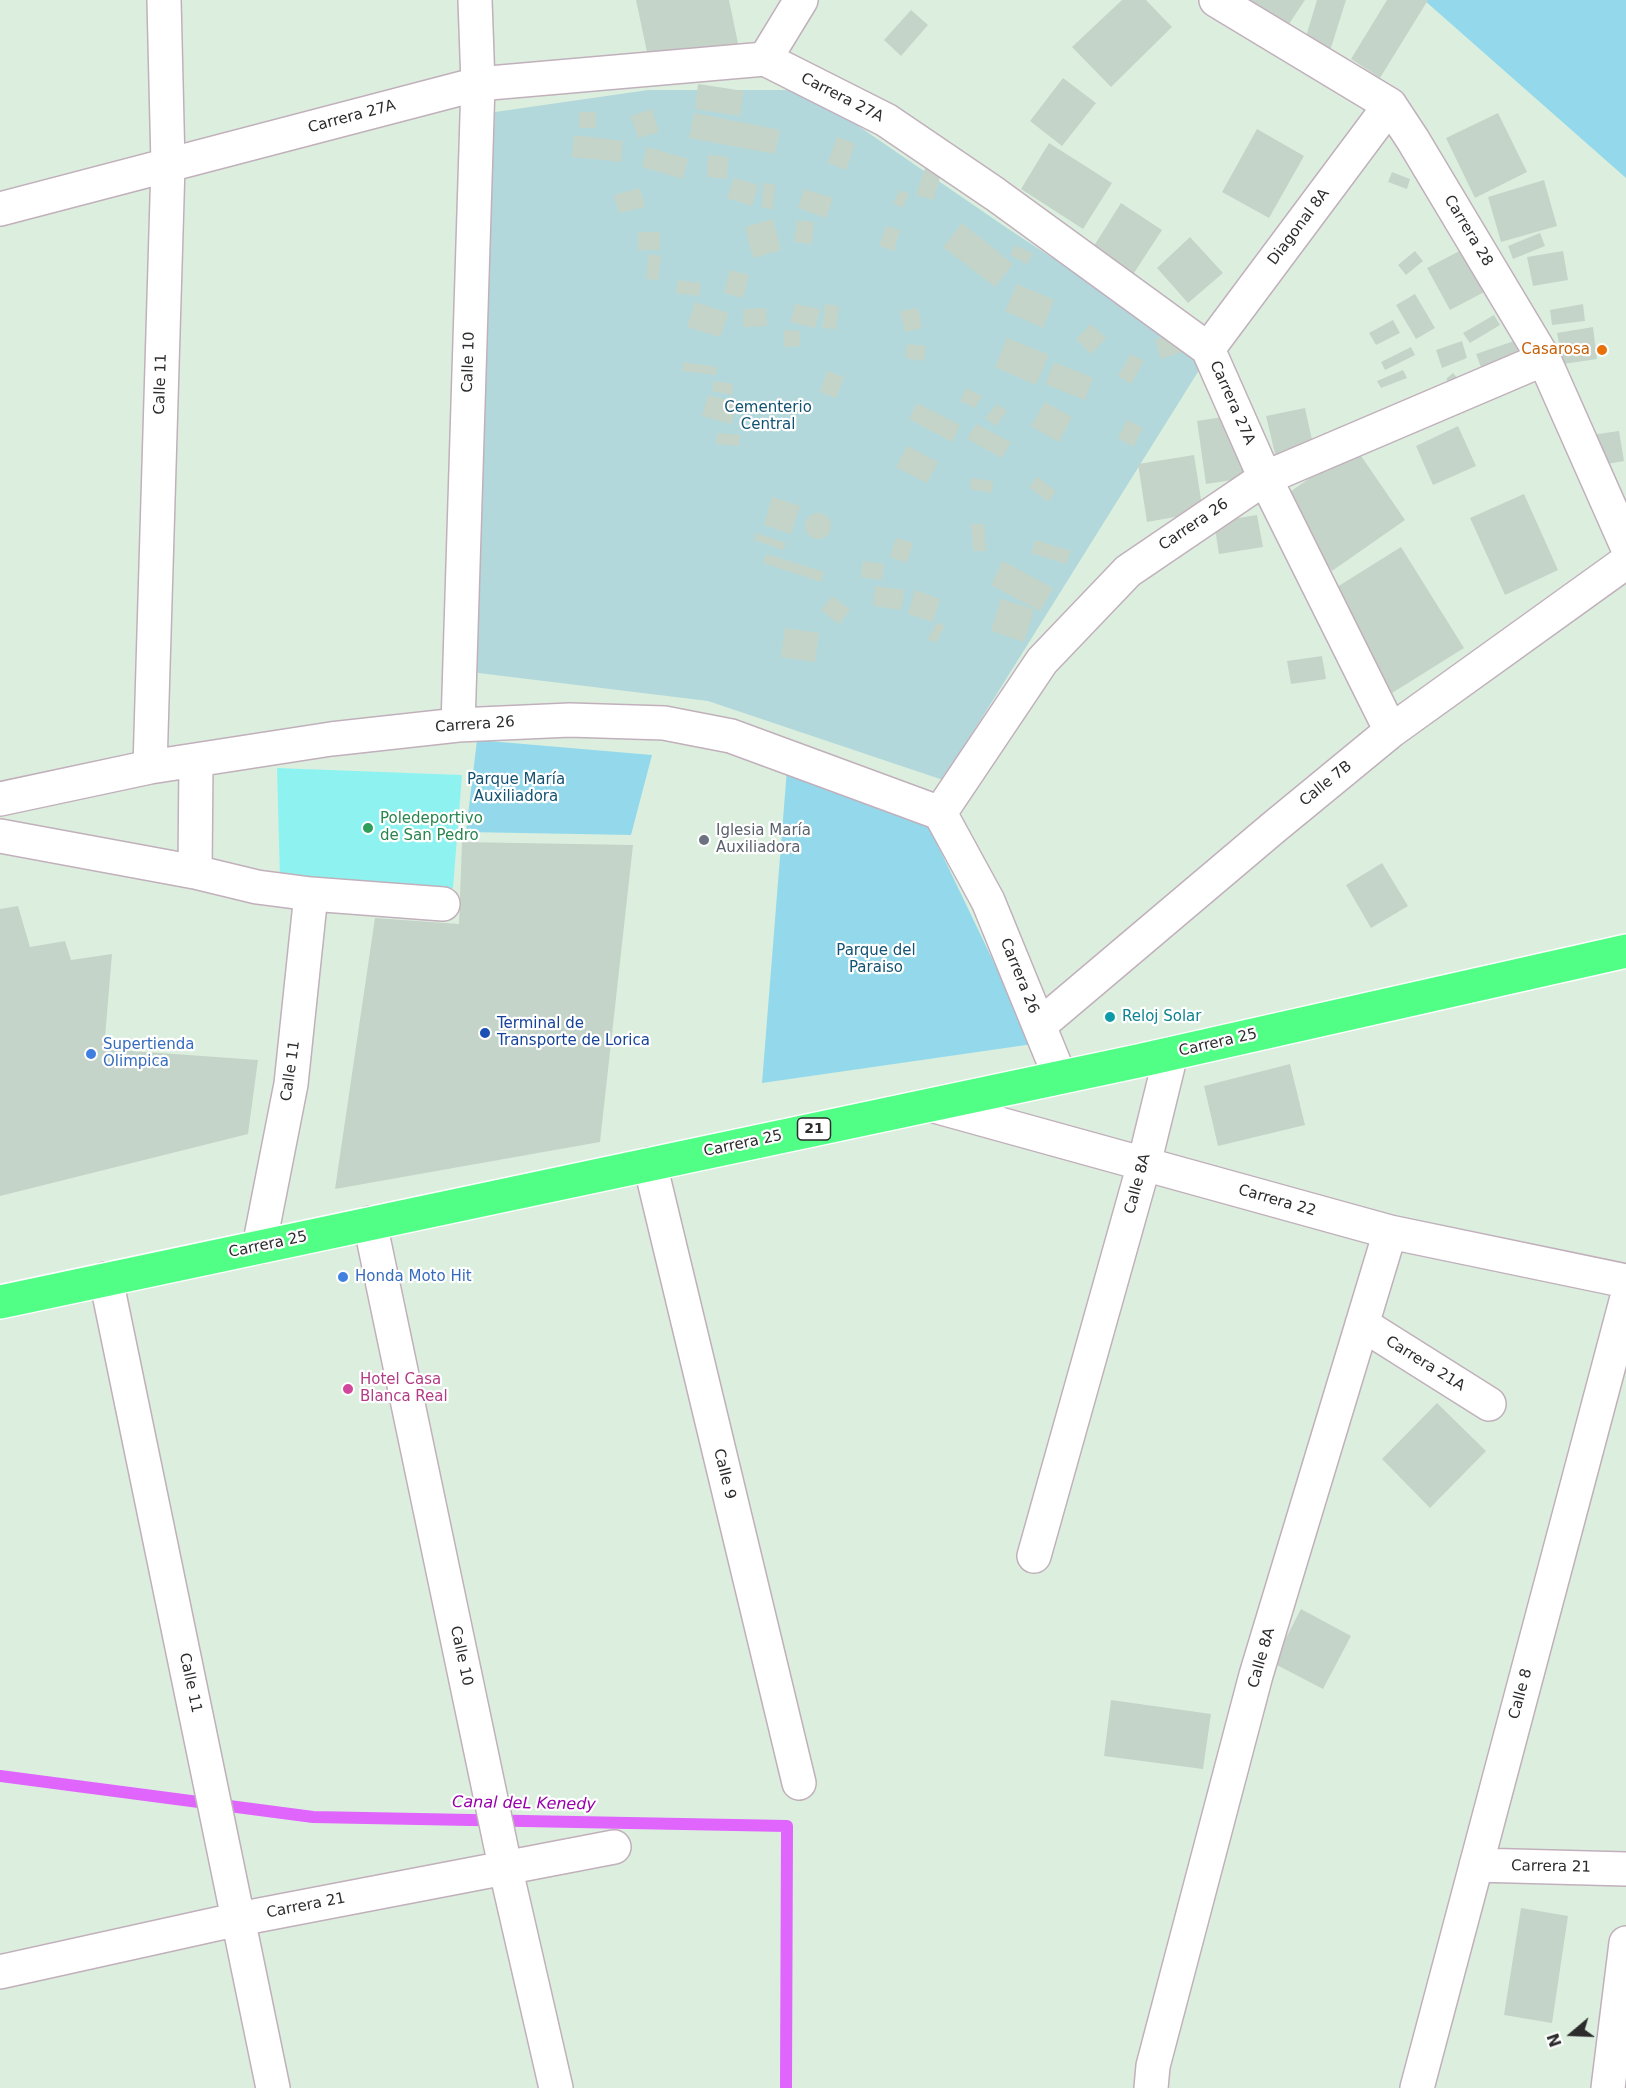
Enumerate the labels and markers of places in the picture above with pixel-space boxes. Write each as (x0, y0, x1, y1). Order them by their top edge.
place label: Casarosa (1521, 341, 1590, 359)
marker: Casarosa (1595, 343, 1609, 357)
place label: Poledeportivo de San Pedro (380, 810, 483, 845)
marker: Poledeportivo de San Pedro (361, 821, 375, 835)
place label: Iglesia María Auxiliadora (716, 822, 811, 857)
marker: Iglesia María Auxiliadora (697, 833, 711, 847)
place label: Reloj Solar (1122, 1008, 1201, 1026)
marker: Reloj Solar (1103, 1010, 1117, 1024)
place label: Terminal de Transporte de Lorica (497, 1015, 650, 1050)
marker: Terminal de Transporte de Lorica (478, 1026, 492, 1040)
place label: Supertienda Olimpica (103, 1036, 194, 1071)
marker: Supertienda Olimpica (84, 1047, 98, 1061)
place label: Honda Moto Hit (355, 1268, 472, 1286)
marker: Honda Moto Hit (336, 1270, 350, 1284)
place label: Hotel Casa Blanca Real (360, 1371, 448, 1406)
marker: Hotel Casa Blanca Real (341, 1382, 355, 1396)

